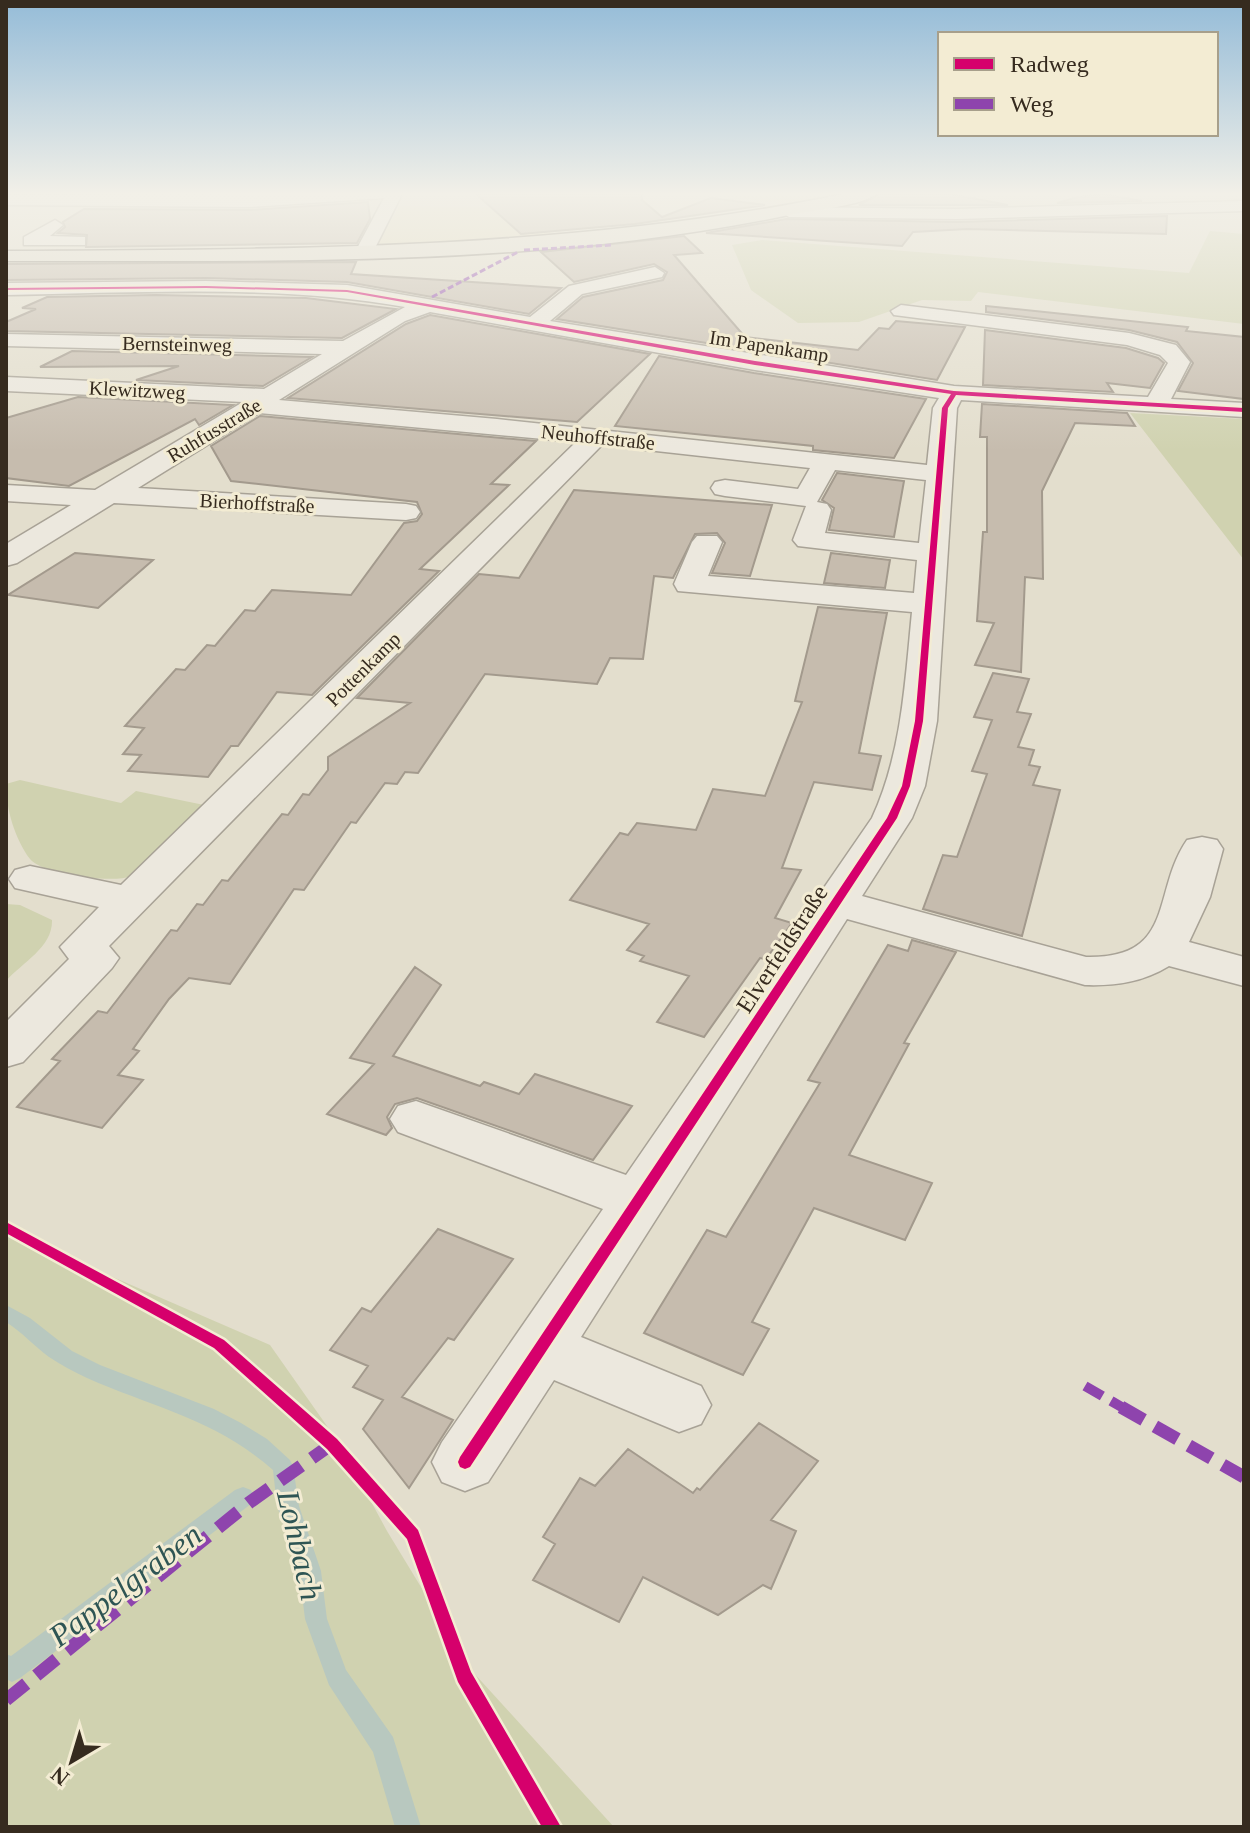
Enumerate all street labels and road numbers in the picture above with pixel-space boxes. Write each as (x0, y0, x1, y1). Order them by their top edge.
street label: Im Papenkamp (708, 326, 830, 367)
street label: Bernsteinweg (122, 332, 232, 357)
street label: Klewitzweg (88, 376, 186, 405)
street label: Ruhfusstraße (163, 393, 265, 467)
street label: Neuhoffstraße (540, 420, 656, 454)
street label: Bierhoffstraße (199, 489, 315, 517)
street label: Pottenkamp (321, 627, 405, 711)
street label: Elverfeldstraße (731, 880, 833, 1018)

